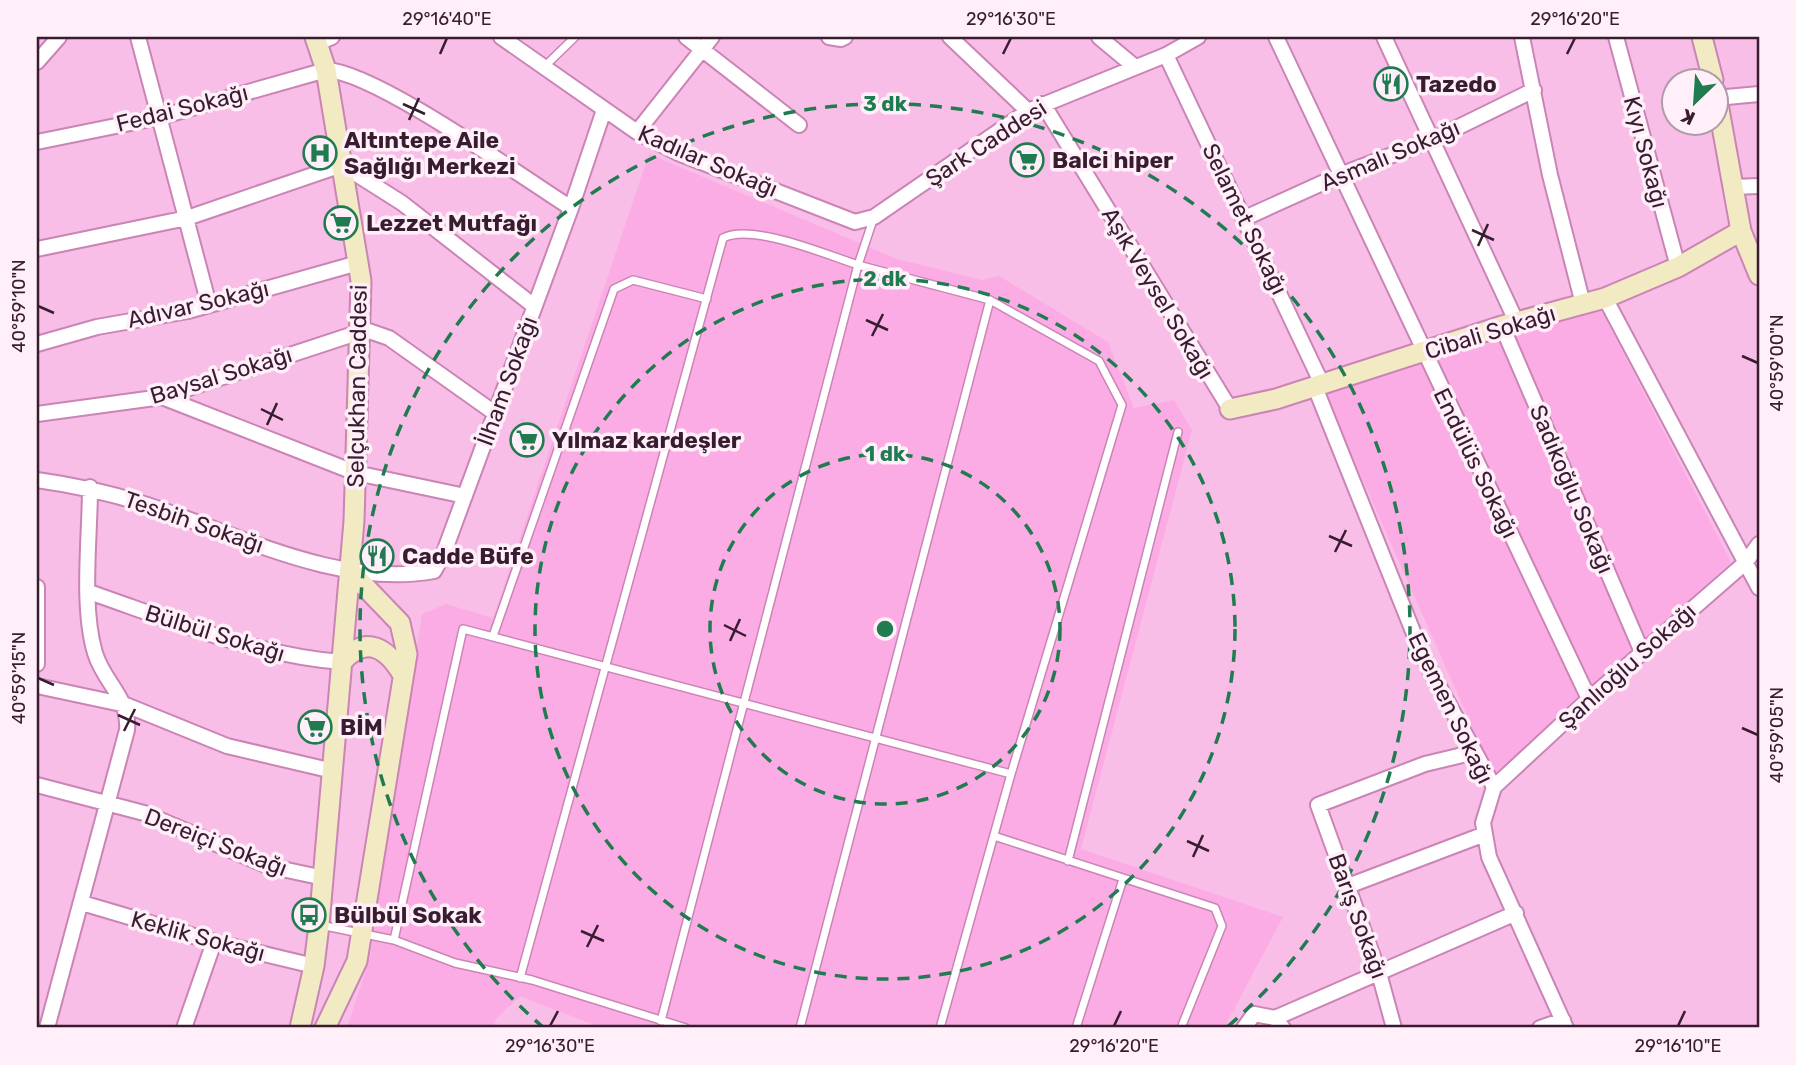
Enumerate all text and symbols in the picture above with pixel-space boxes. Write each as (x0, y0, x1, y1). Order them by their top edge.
text: 29°16'40"E (402, 8, 492, 30)
text: 29°16'30"E (966, 8, 1056, 30)
text: 29°16'20"E (1530, 8, 1620, 30)
restaurant icon: Tazedo (1372, 65, 1410, 103)
north arrow (1660, 66, 1730, 136)
place label: Tazedo (1416, 70, 1497, 98)
street label: Fedai Sokağı (113, 78, 251, 138)
text: 3 dk (863, 91, 908, 116)
street label: Kıyı Sokağı (1618, 93, 1674, 211)
street label: Şark Caddesi (920, 94, 1052, 192)
text: K (1677, 104, 1699, 130)
street label: Asmalı Sokağı (1316, 113, 1464, 197)
street label: Kadılar Sokağı (634, 119, 782, 203)
place label: Altıntepe Aile Sağlığı Merkezi (344, 126, 516, 180)
hospital icon: Altıntepe Aile Sağlığı Merkezi (301, 134, 339, 172)
street label: Selamet Sokağı (1196, 139, 1294, 299)
supermarket icon: Balci hiper (1008, 141, 1046, 179)
place label: Balci hiper (1052, 146, 1174, 174)
street label: Aşık Veysel Sokağı (1096, 202, 1220, 384)
supermarket icon: Lezzet Mutfağı (322, 204, 360, 242)
place label: Lezzet Mutfağı (366, 209, 537, 237)
text: 40°59'10"N (8, 259, 30, 353)
text: 2 dk (863, 266, 908, 291)
street label: Adıvar Sokağı (124, 274, 272, 334)
street label: Selçukhan Caddesi (341, 284, 373, 488)
street label: Cibali Sokağı (1421, 299, 1559, 365)
street label: İlham Sokağı (471, 312, 543, 450)
text: 40°59'00"N (1766, 315, 1788, 411)
street label: Baysal Sokağı (147, 340, 295, 410)
street label: Endülüs Sokağı (1428, 383, 1524, 543)
street label: Sadıkoğlu Sokağı (1524, 400, 1620, 578)
supermarket icon: Yılmaz kardeşler (508, 421, 546, 459)
place label: Yılmaz kardeşler (552, 426, 742, 454)
text: 1 dk (865, 441, 906, 466)
street label: Tesbih Sokağı (121, 485, 267, 559)
restaurant icon: Cadde Büfe (358, 537, 396, 575)
place label: Cadde Büfe (402, 542, 534, 570)
street label: Şanlıoğlu Sokağı (1553, 597, 1701, 735)
street label: Bülbül Sokağı (142, 598, 288, 668)
centre of rings (873, 617, 897, 641)
street label: Egemen Sokağı (1402, 628, 1500, 788)
text: 40°59'15"N (8, 632, 30, 724)
text: 40°59'05"N (1766, 687, 1788, 783)
supermarket icon: BİM (296, 708, 334, 746)
place label: BİM (340, 713, 383, 741)
street label: Dereiçi Sokağı (141, 802, 291, 882)
street label: Barış Sokağı (1322, 850, 1394, 982)
bus stop icon: Bülbül Sokak (290, 896, 328, 934)
place label: Bülbül Sokak (334, 901, 482, 929)
street label: Keklik Sokağı (128, 905, 268, 967)
text: 29°16'30"E (505, 1035, 595, 1057)
text: 29°16'20"E (1069, 1035, 1159, 1057)
text: 29°16'10"E (1635, 1035, 1721, 1057)

